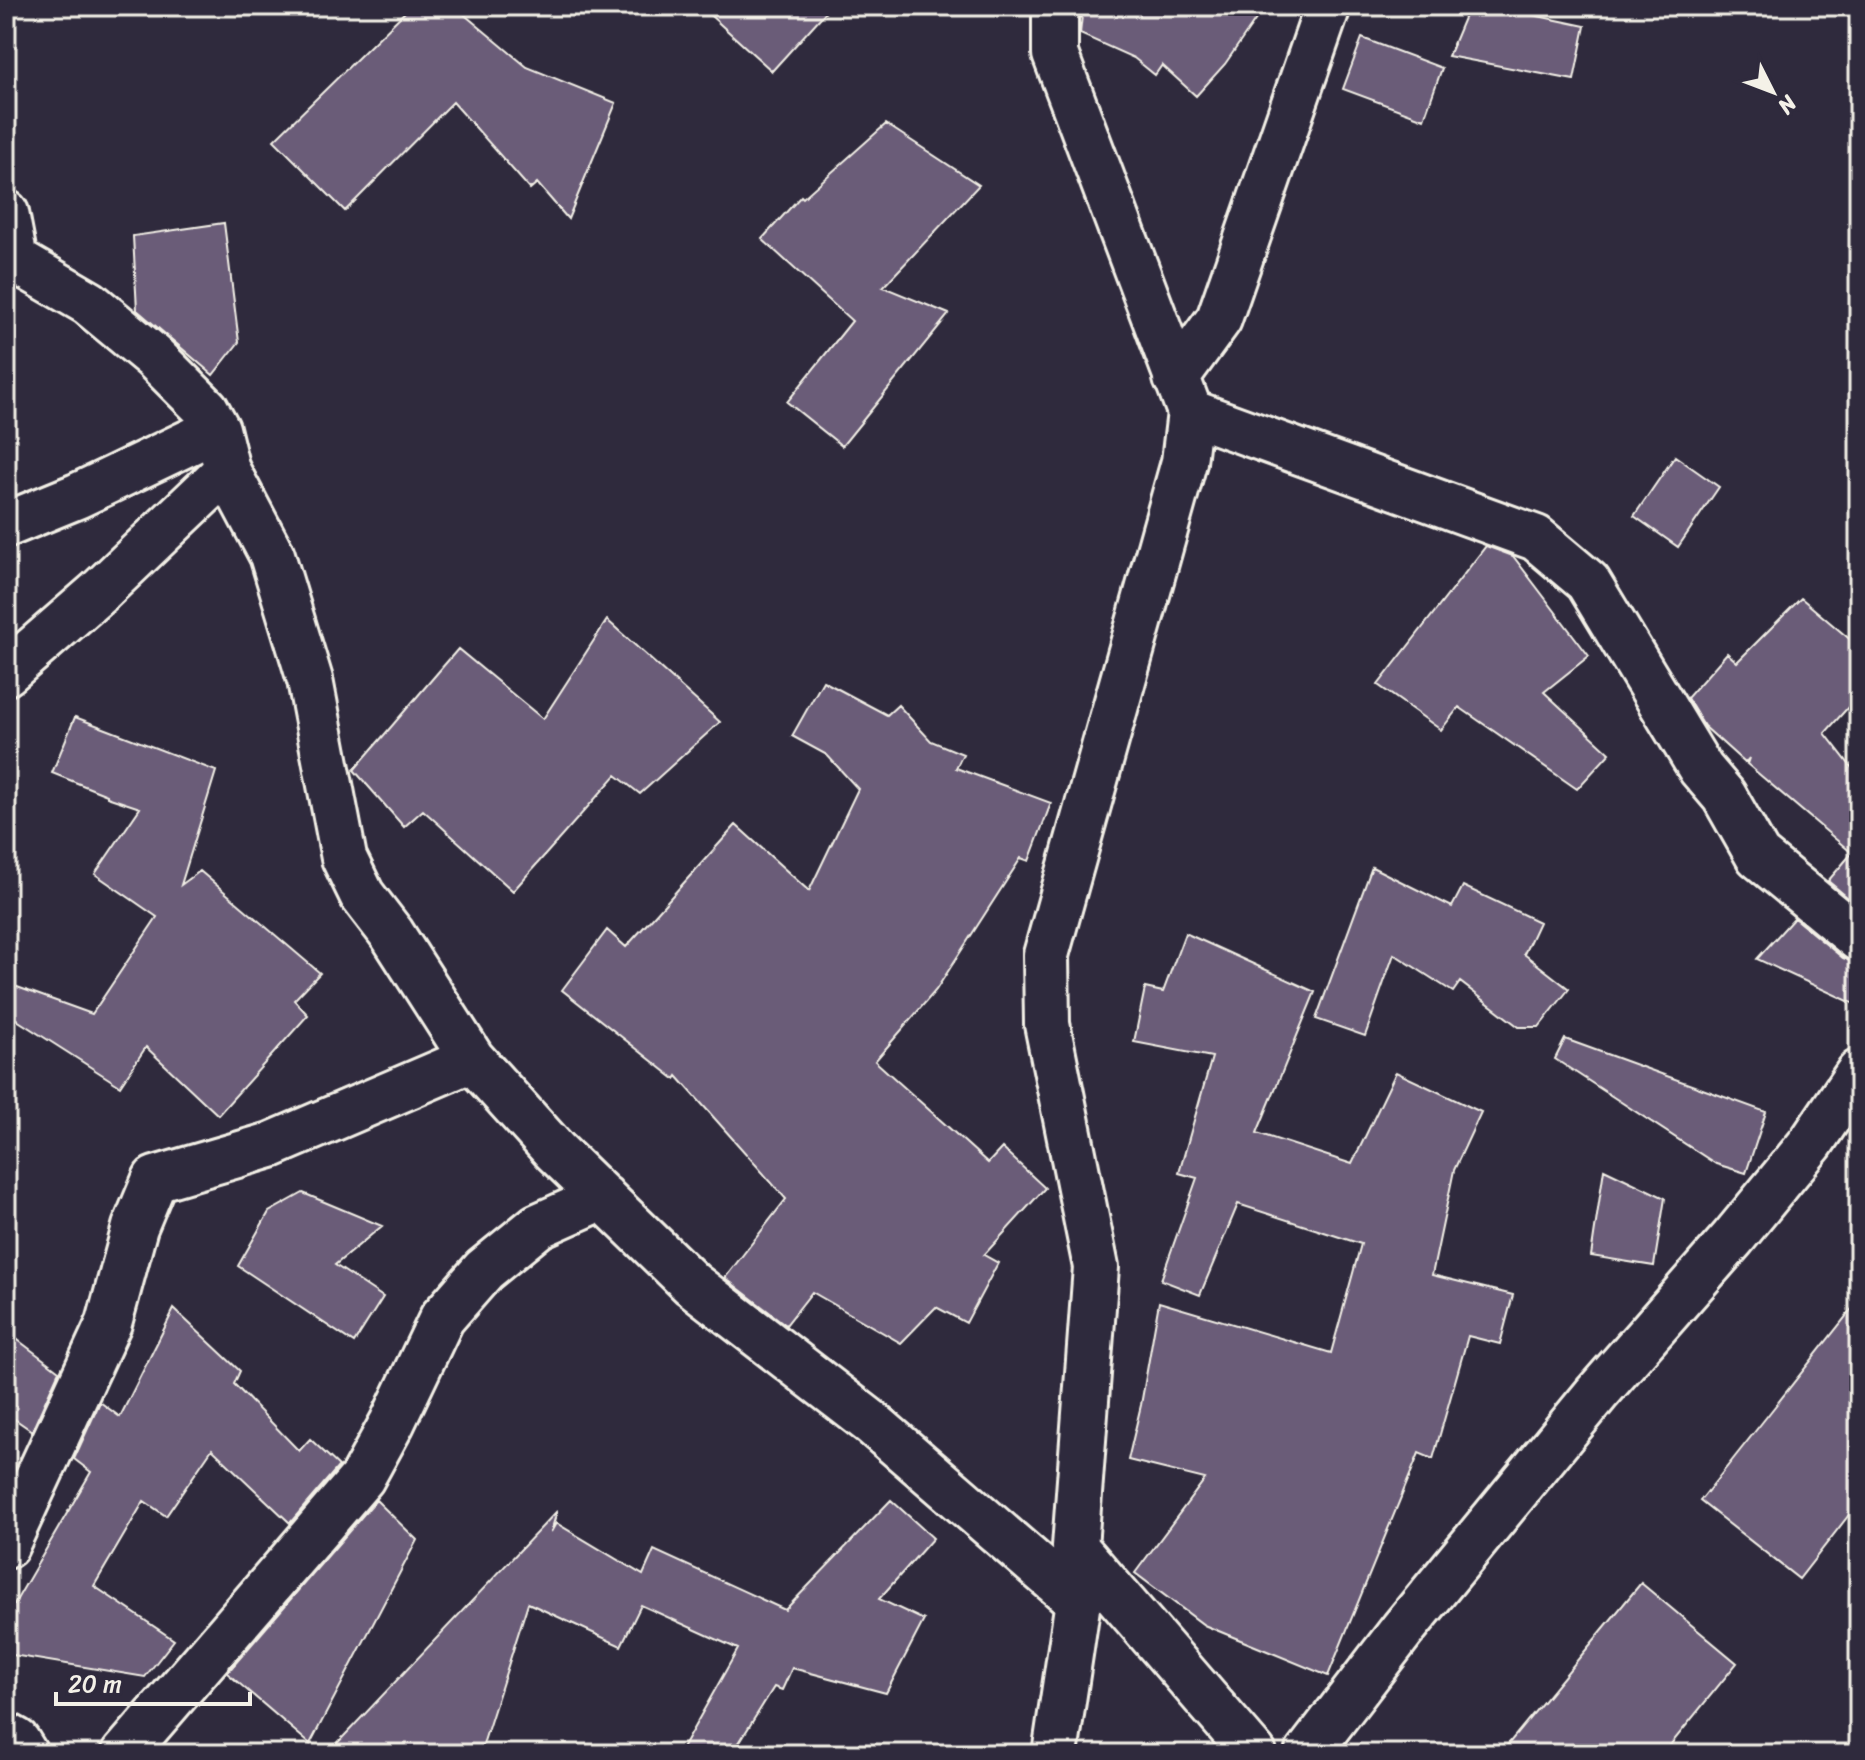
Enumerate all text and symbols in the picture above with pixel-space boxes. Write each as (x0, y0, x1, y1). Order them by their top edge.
north arrow (1733, 52, 1813, 132)
text: N (1767, 86, 1808, 124)
scale bar (56, 1656, 250, 1706)
text: 20 m (68, 1663, 122, 1705)

